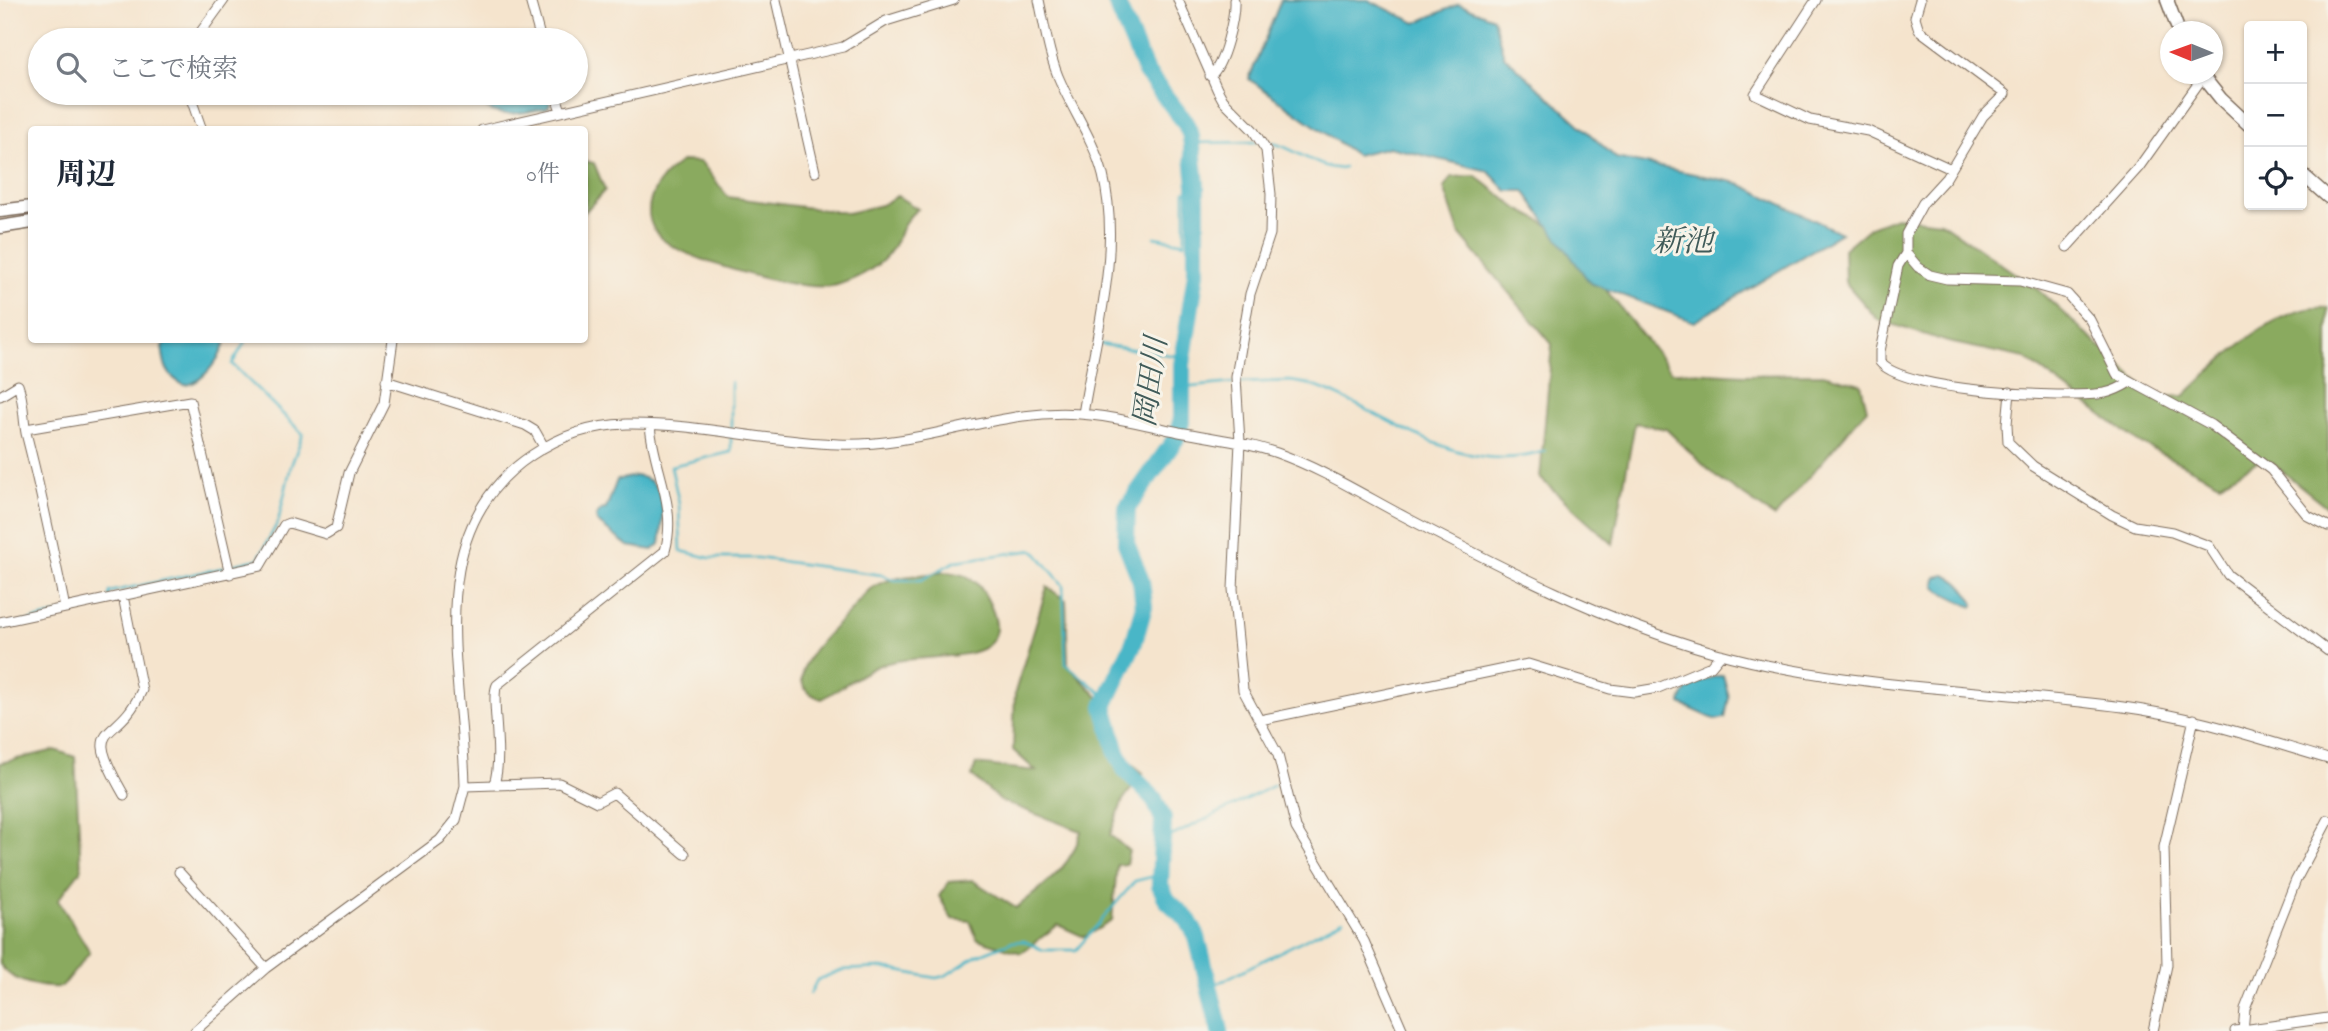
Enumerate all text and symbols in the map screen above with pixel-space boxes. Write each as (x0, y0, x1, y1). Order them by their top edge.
north arrow (2160, 21, 2223, 84)
map controls (2244, 21, 2307, 210)
button: + (2244, 21, 2307, 84)
search box (28, 28, 588, 105)
icon: search (52, 48, 90, 86)
text: ここで検索 (108, 53, 238, 86)
button: − (2244, 84, 2307, 147)
button: locate (2244, 147, 2307, 210)
text: 周辺 (56, 157, 116, 195)
text: 0件 (526, 160, 560, 189)
water label: 新池 (1653, 224, 1716, 262)
water label: 岡田川 (1127, 332, 1177, 429)

